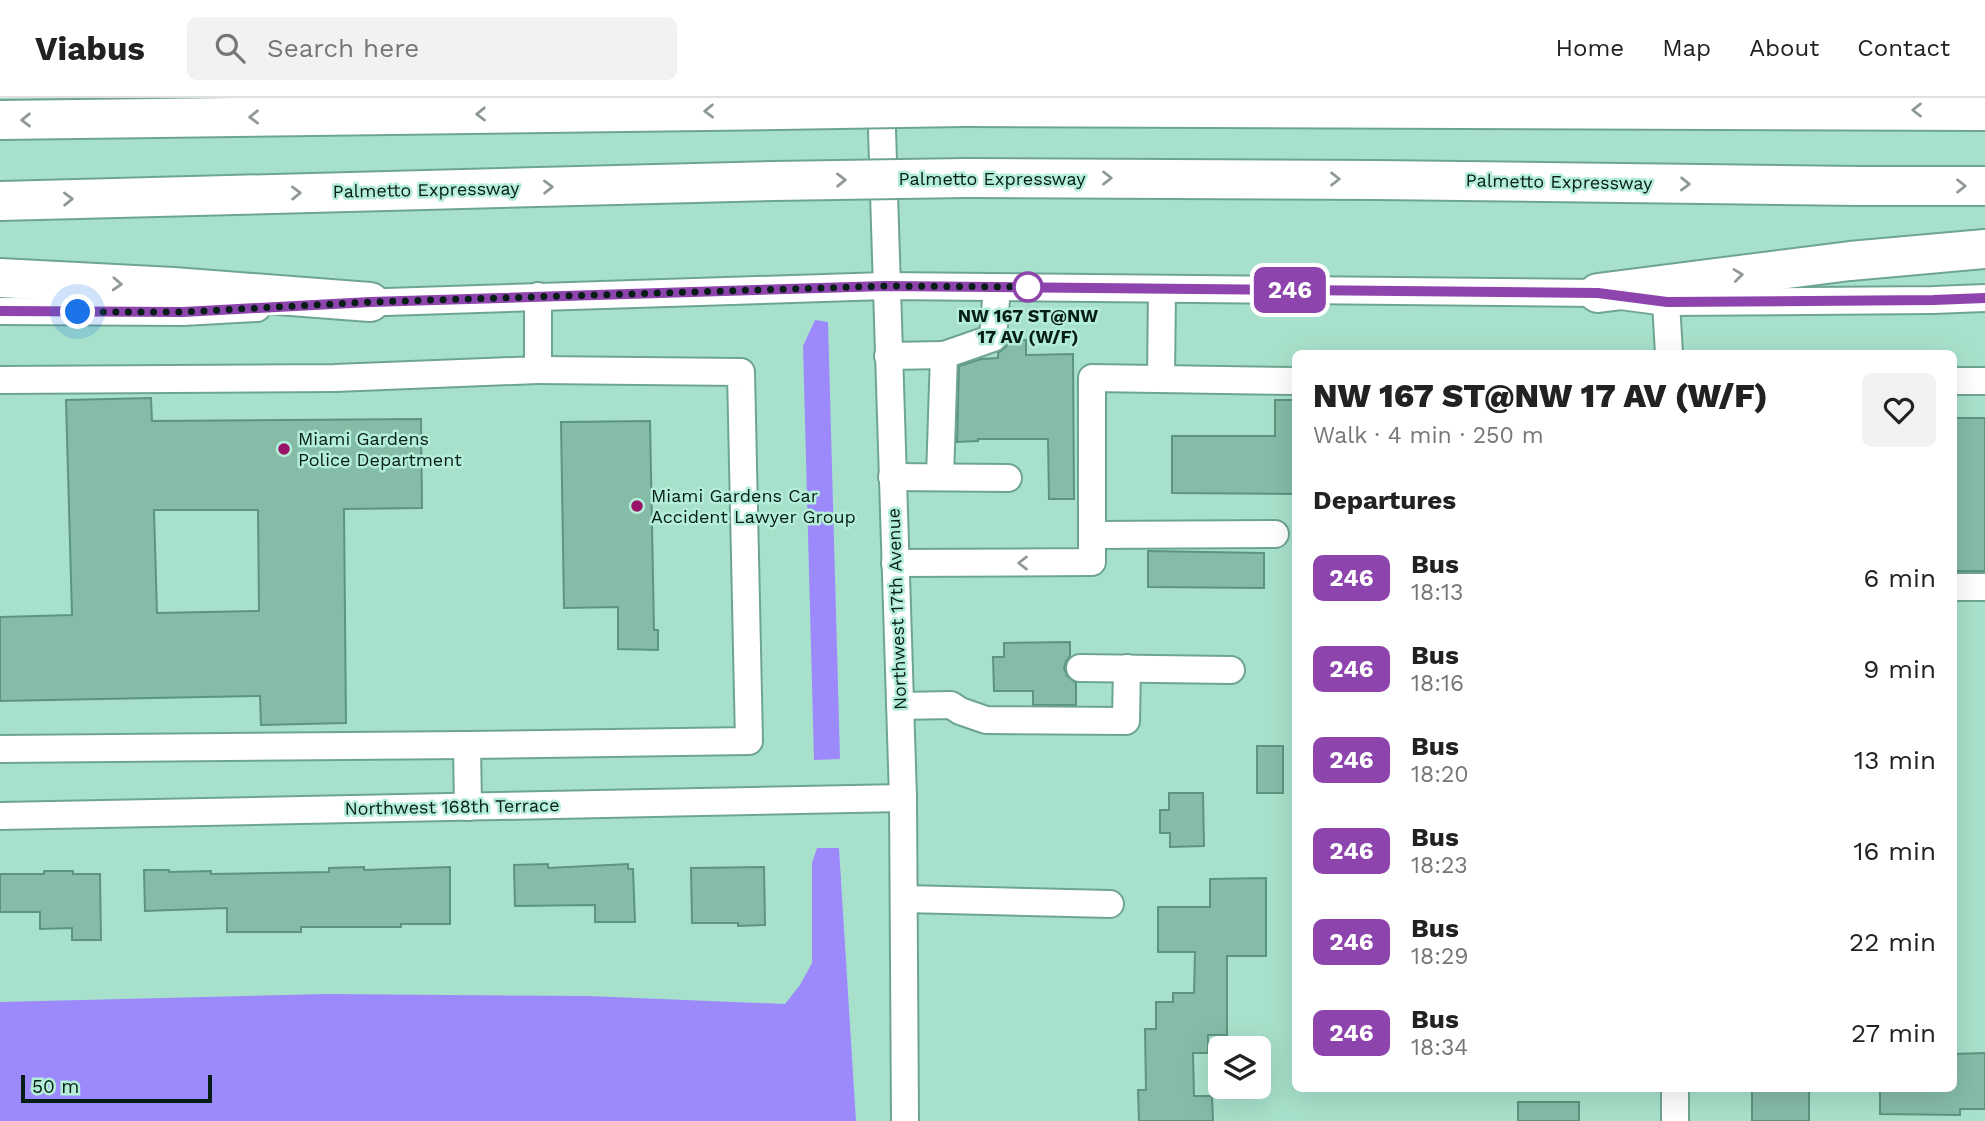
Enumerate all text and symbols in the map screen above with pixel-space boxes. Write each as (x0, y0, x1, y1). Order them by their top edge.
search box (187, 17, 677, 80)
text: Viabus (35, 29, 145, 68)
icon: search (211, 29, 249, 67)
text: Search here (267, 33, 419, 63)
text: Home (1556, 34, 1624, 62)
text: Map (1662, 34, 1711, 62)
text: About (1749, 34, 1819, 62)
text: Contact (1857, 34, 1950, 62)
one-way arrow (1911, 102, 1922, 118)
one-way arrow (703, 103, 714, 119)
one-way arrow (476, 106, 486, 122)
one-way arrow (248, 109, 259, 125)
one-way arrow (21, 112, 32, 127)
street label: Palmetto Expressway (899, 168, 1086, 189)
street label: Palmetto Expressway (1465, 169, 1653, 194)
one-way arrow (1102, 170, 1113, 186)
one-way arrow (1330, 171, 1340, 187)
one-way arrow (836, 172, 847, 188)
one-way arrow (1680, 176, 1690, 192)
street label: Palmetto Expressway (332, 177, 520, 202)
one-way arrow (1956, 178, 1967, 194)
one-way arrow (543, 179, 553, 195)
one-way arrow (291, 185, 301, 201)
one-way arrow (63, 191, 74, 206)
line badge: 246 (1250, 267, 1330, 313)
one-way arrow (1732, 268, 1744, 283)
marker: NW 167 ST@NW 17 AV (W/F) (1013, 272, 1043, 302)
text: 246 (1268, 276, 1312, 304)
one-way arrow (112, 277, 123, 292)
your location (60, 294, 95, 329)
place label: NW 167 ST@NW 17 AV (W/F) (958, 305, 1098, 347)
button: heart (1862, 373, 1936, 447)
text: NW 167 ST@NW 17 AV (W/F) (1313, 376, 1768, 415)
text: Walk · 4 min · 250 m (1313, 422, 1544, 449)
place label: Miami Gardens Police Department (298, 428, 462, 470)
marker: Miami Gardens Police Department (276, 441, 292, 457)
place label: Miami Gardens Car Accident Lawyer Group (651, 485, 856, 527)
text: Departures (1313, 485, 1456, 515)
marker: Miami Gardens Car Accident Lawyer Group (629, 498, 645, 514)
street label: Northwest 17th Avenue (882, 508, 911, 710)
text: Bus (1411, 549, 1459, 579)
one-way arrow (1018, 555, 1029, 570)
text: 6 min (1864, 563, 1936, 593)
text: 246 (1329, 564, 1374, 592)
text: 18:13 (1411, 579, 1463, 606)
text: Bus (1411, 640, 1459, 670)
text: 9 min (1863, 654, 1936, 684)
text: 246 (1329, 655, 1374, 683)
text: 18:16 (1411, 670, 1464, 697)
text: Bus (1411, 731, 1459, 761)
text: 13 min (1854, 745, 1936, 775)
text: 246 (1329, 746, 1374, 774)
text: 18:20 (1411, 761, 1469, 788)
street label: Northwest 168th Terrace (344, 794, 560, 819)
text: Bus (1411, 822, 1459, 852)
text: 16 min (1853, 836, 1936, 866)
text: 246 (1329, 837, 1374, 865)
text: 18:23 (1411, 852, 1468, 879)
text: Bus (1411, 913, 1459, 943)
text: 22 min (1849, 927, 1936, 957)
text: 246 (1329, 928, 1374, 956)
text: 18:29 (1411, 943, 1469, 970)
text: Bus (1411, 1004, 1459, 1034)
text: 27 min (1851, 1018, 1936, 1048)
text: 246 (1329, 1019, 1374, 1047)
text: 18:34 (1411, 1034, 1468, 1061)
map controls (1208, 1036, 1271, 1099)
button: layers (1208, 1036, 1271, 1099)
scale bar (21, 1072, 212, 1104)
text: 50 m (32, 1075, 79, 1098)

